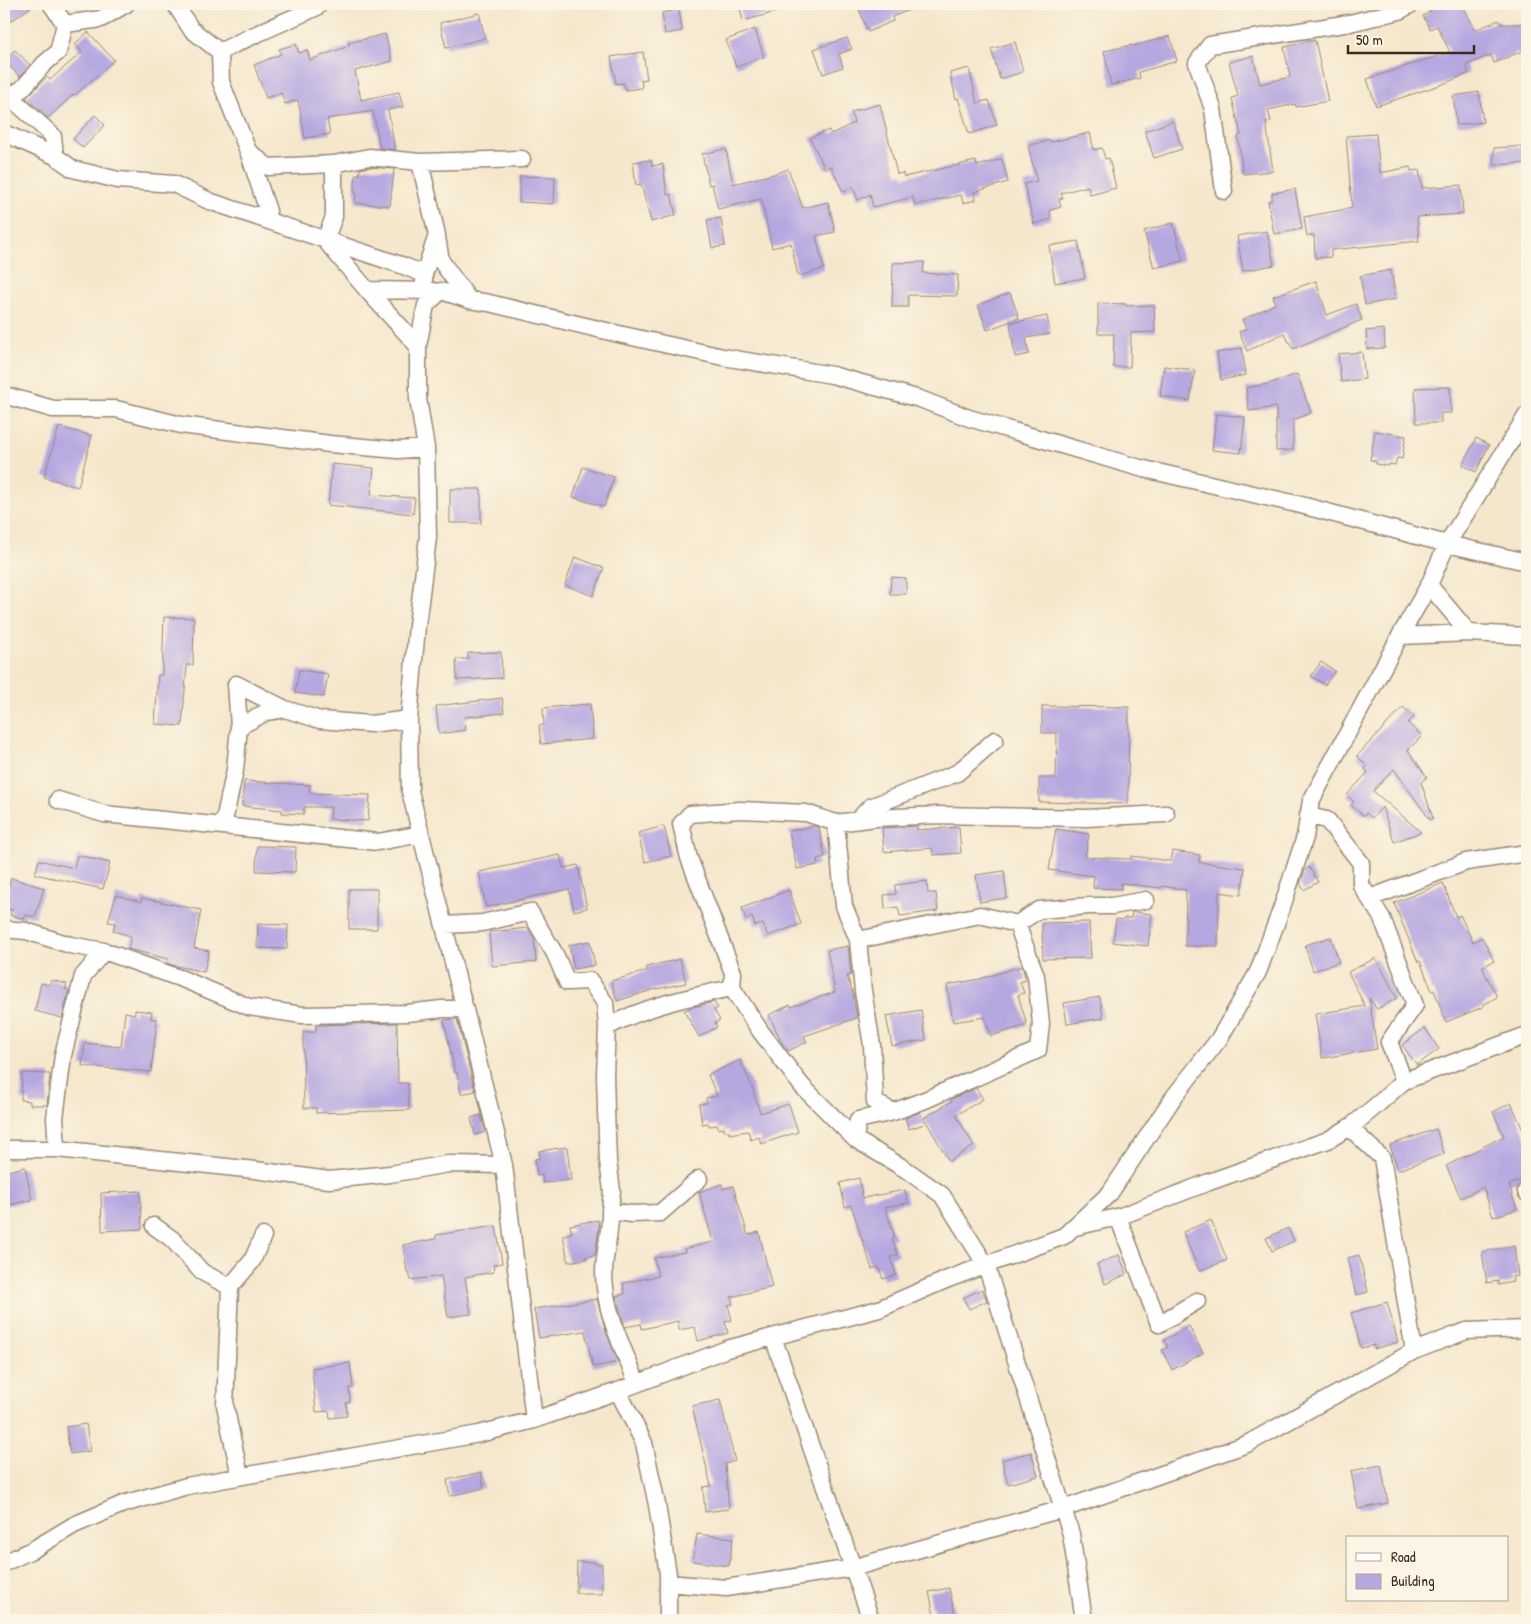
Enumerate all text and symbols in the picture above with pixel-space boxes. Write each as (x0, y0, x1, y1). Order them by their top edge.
scale bar (1348, 22, 1475, 54)
text: 50 m (1356, 29, 1383, 50)
legend (1346, 1536, 1508, 1602)
text: Road (1391, 1546, 1416, 1567)
text: Building (1391, 1570, 1435, 1591)

